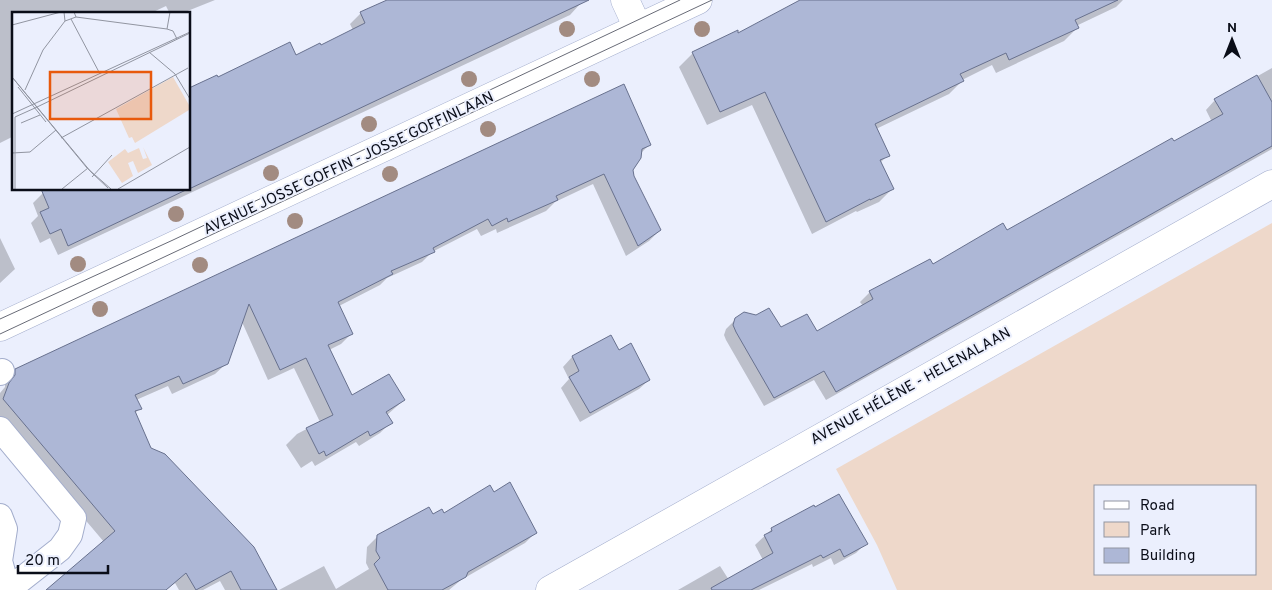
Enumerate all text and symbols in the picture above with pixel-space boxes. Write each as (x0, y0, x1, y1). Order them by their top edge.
inset map (12, 12, 190, 190)
north arrow (1207, 15, 1257, 65)
text: N (1227, 20, 1237, 37)
street label: AVENUE JOSSE GOFFIN - JOSSE GOFFINLAAN (201, 88, 497, 240)
street label: AVENUE HÉLÈNE - HELENALAAN (807, 323, 1014, 450)
legend (1094, 485, 1257, 575)
text: Road (1140, 497, 1175, 516)
text: Park (1140, 522, 1171, 541)
scale bar (18, 542, 108, 574)
text: Building (1140, 547, 1195, 566)
text: 20 m (25, 552, 60, 571)

